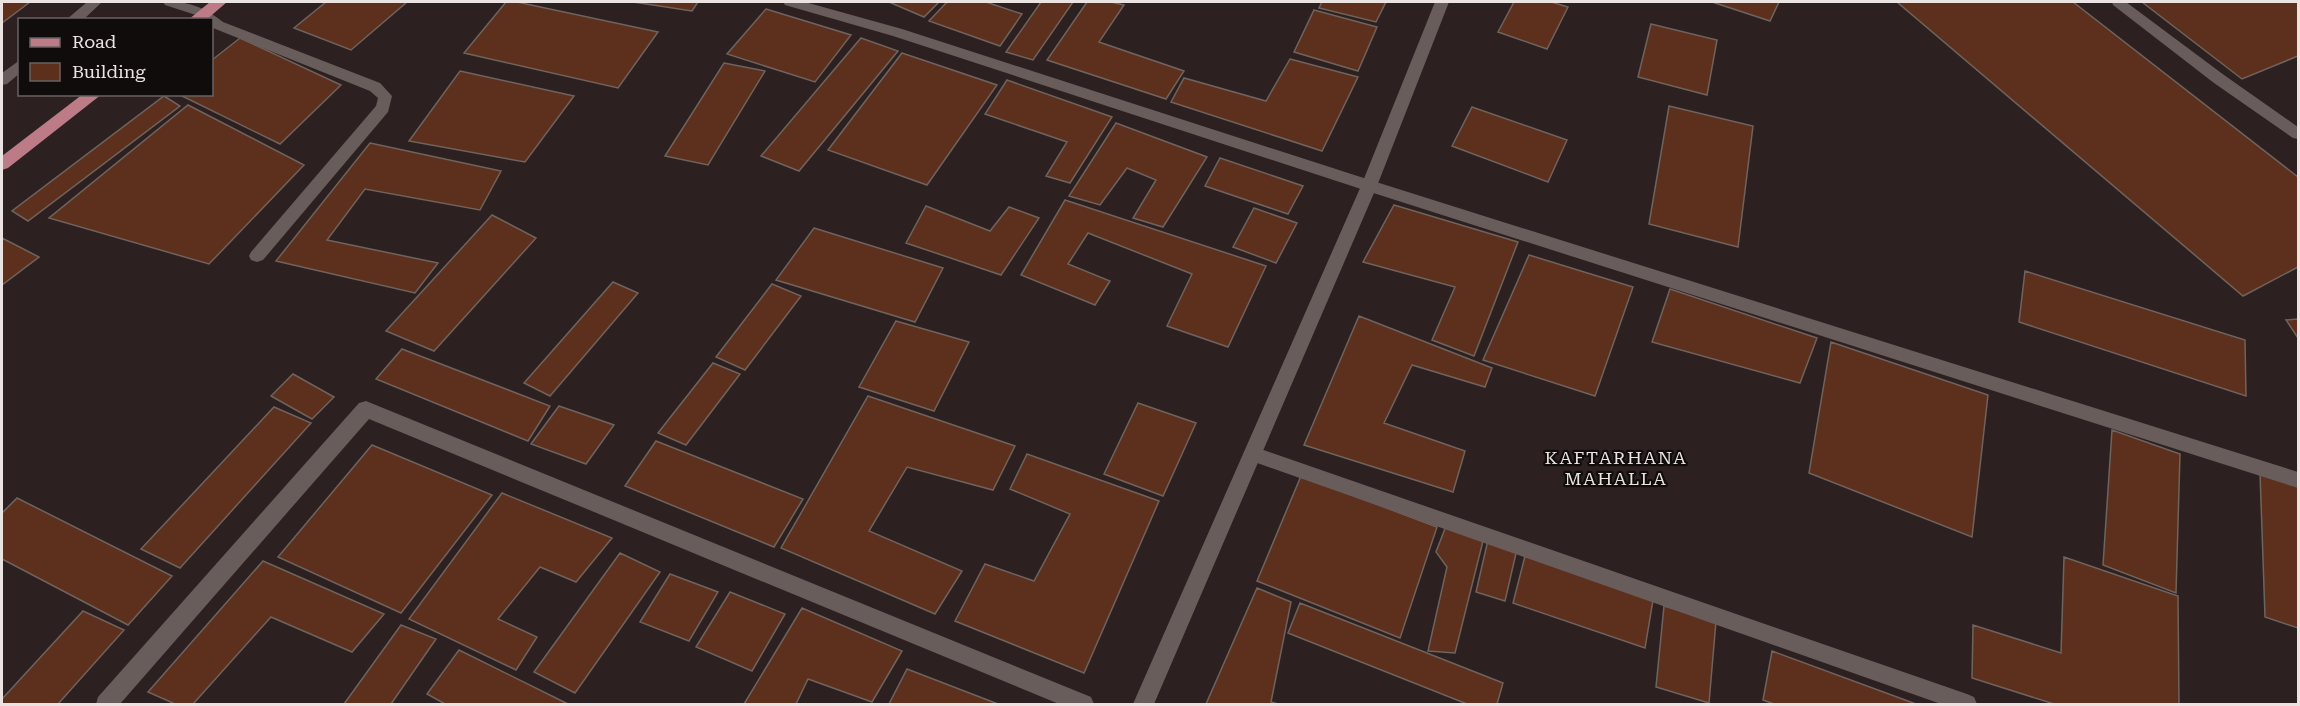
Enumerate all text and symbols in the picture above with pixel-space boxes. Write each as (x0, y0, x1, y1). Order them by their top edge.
legend (18, 18, 213, 96)
text: Road (72, 31, 117, 52)
text: Building (72, 61, 146, 82)
district label: KAFTARHANA MAHALLA (1545, 447, 1687, 489)

